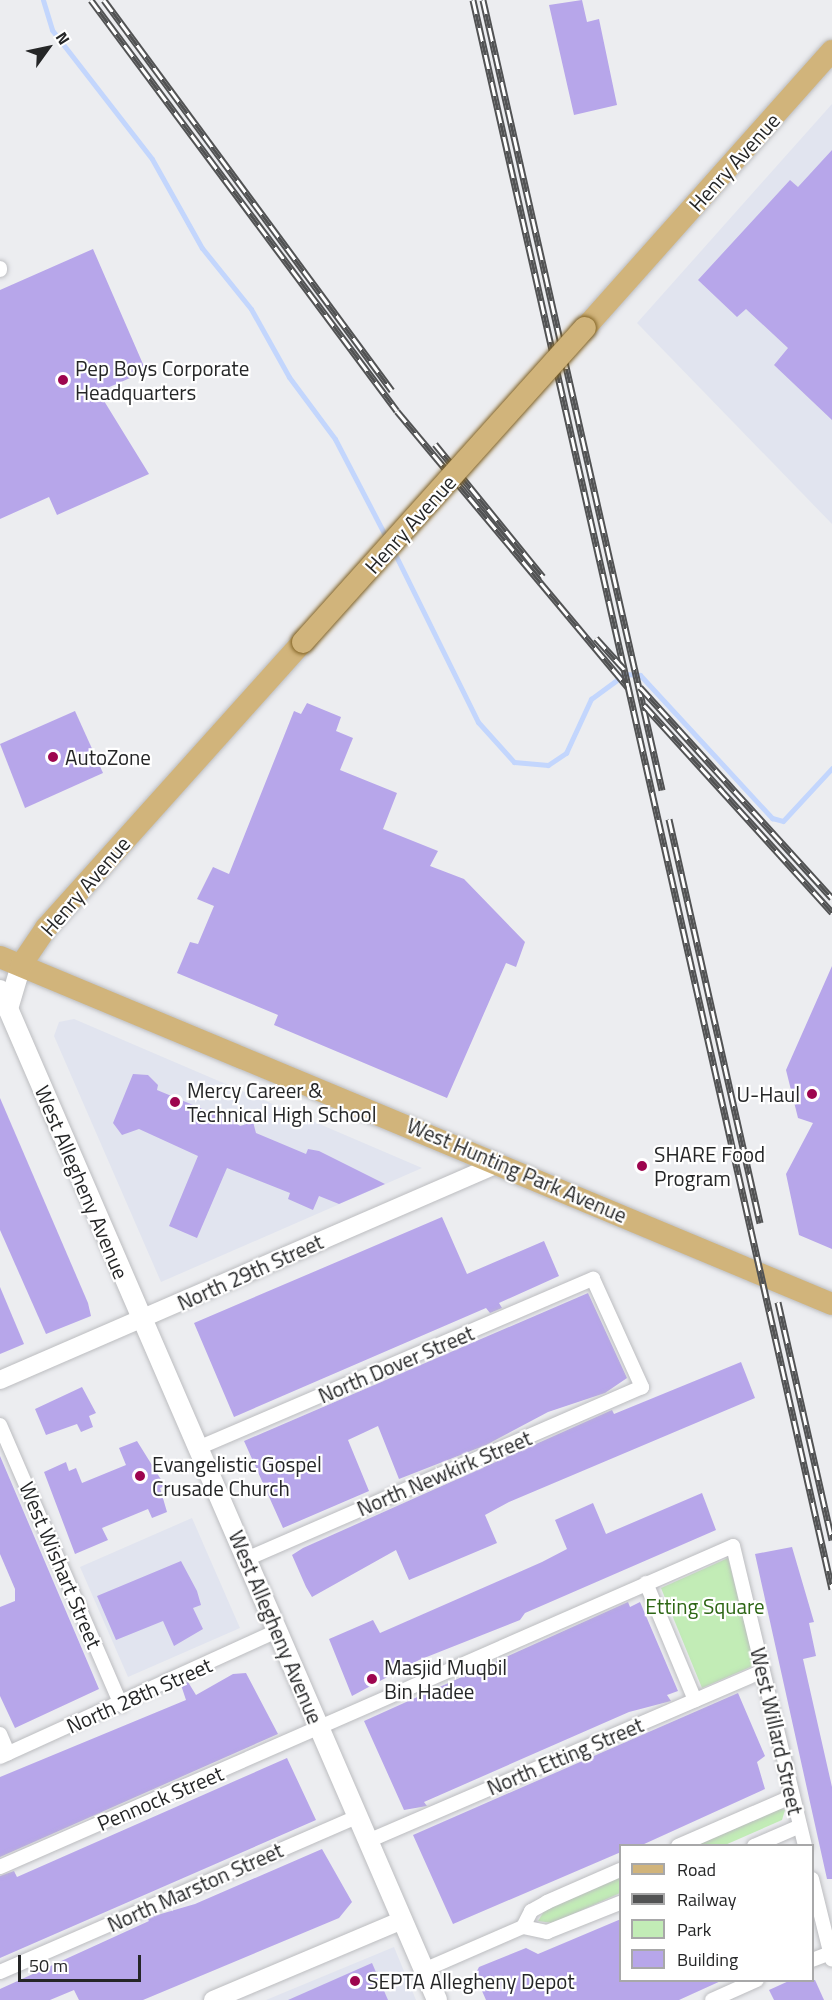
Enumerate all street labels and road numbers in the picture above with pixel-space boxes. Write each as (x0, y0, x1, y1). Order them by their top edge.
street label: Henry Avenue (683, 108, 785, 216)
street label: Henry Avenue (359, 470, 461, 578)
street label: Henry Avenue (35, 831, 135, 941)
street label: West Allegheny Avenue (30, 1082, 134, 1282)
street label: West Hunting Park Avenue (403, 1112, 631, 1228)
street label: North 29th Street (173, 1229, 327, 1315)
street label: North Dover Street (314, 1320, 478, 1408)
street label: North Newkirk Street (353, 1425, 535, 1521)
street label: West Wishart Street (14, 1478, 108, 1652)
street label: West Allegheny Avenue (224, 1527, 328, 1727)
street label: West Willard Street (746, 1645, 808, 1817)
street label: North 28th Street (62, 1652, 216, 1738)
street label: North Etting Street (483, 1712, 647, 1800)
street label: Pennock Street (93, 1760, 227, 1836)
street label: North Marston Street (103, 1837, 287, 1937)

